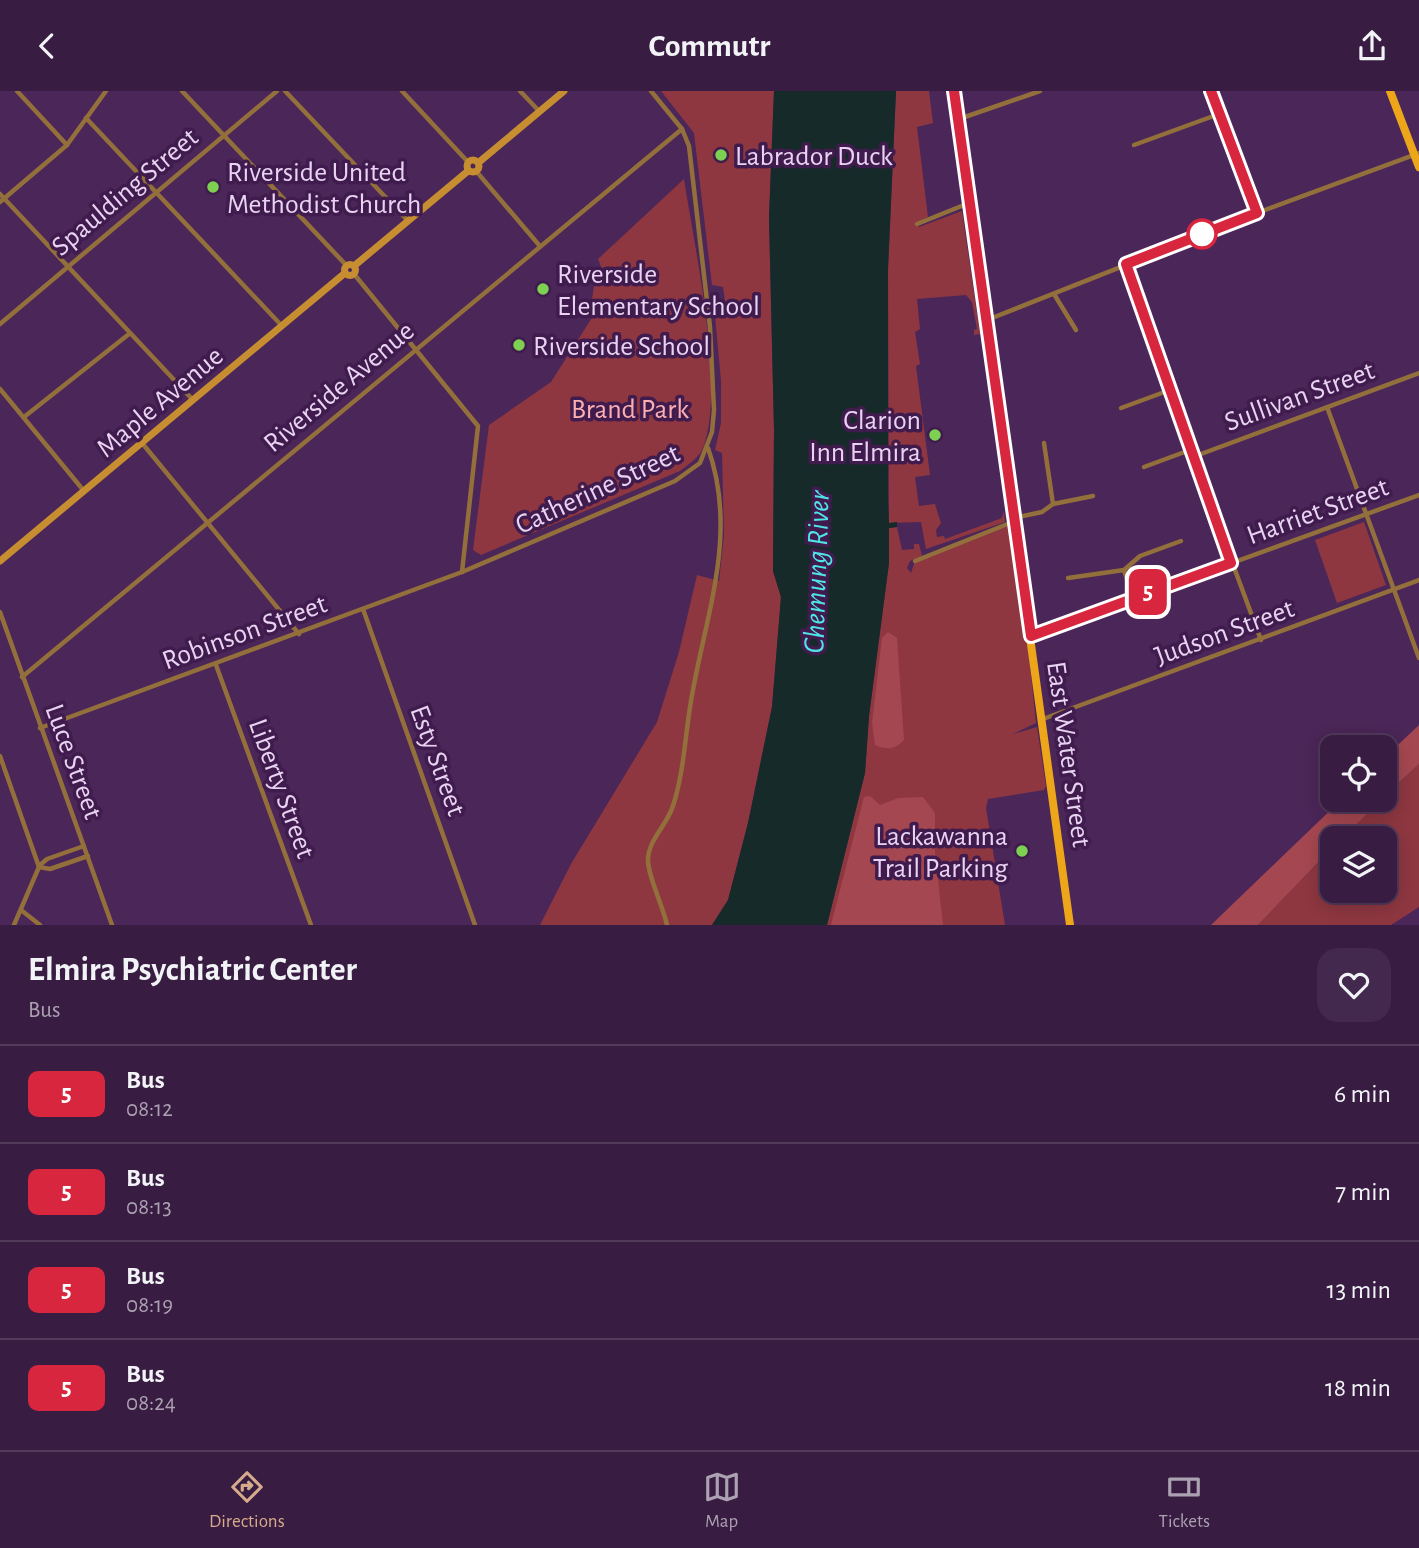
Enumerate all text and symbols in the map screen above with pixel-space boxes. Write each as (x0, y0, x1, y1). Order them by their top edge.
icon: back (28, 27, 66, 65)
icon: share (1353, 27, 1391, 65)
text: Commutr (649, 30, 770, 62)
street label: Spaulding Street (47, 123, 204, 262)
place label: Labrador Duck (735, 143, 893, 171)
marker: Labrador Duck (713, 147, 729, 163)
place label: Riverside United Methodist Church (227, 159, 421, 219)
marker: Riverside United Methodist Church (205, 179, 221, 195)
unlabelled marker (1187, 219, 1217, 249)
place label: Riverside Elementary School (557, 261, 760, 321)
marker: Riverside Elementary School (535, 281, 551, 297)
street label: Riverside Avenue (259, 317, 420, 458)
place label: Riverside School (533, 333, 710, 361)
marker: Riverside School (511, 337, 527, 353)
street label: Maple Avenue (92, 342, 229, 463)
street label: Sullivan Street (1221, 357, 1378, 437)
park label: Brand Park (571, 396, 689, 424)
place label: Clarion Inn Elmira (809, 407, 921, 467)
marker: Clarion Inn Elmira (927, 427, 943, 443)
street label: Catherine Street (511, 440, 684, 540)
street label: Harriet Street (1243, 473, 1392, 550)
water label: Chemung River (799, 489, 835, 654)
line badge: 5 (1125, 569, 1171, 615)
text: 5 (1143, 580, 1153, 604)
street label: Robinson Street (159, 590, 331, 676)
street label: Judson Street (1151, 595, 1298, 671)
street label: East Water Street (1041, 660, 1095, 849)
street label: Luce Street (39, 700, 107, 823)
street label: Esty Street (404, 702, 470, 820)
street label: Liberty Street (243, 715, 319, 862)
map controls (1320, 735, 1397, 903)
button: locate (1320, 735, 1397, 812)
place label: Lackawanna Trail Parking (873, 823, 1008, 883)
button: layers (1320, 826, 1397, 903)
marker: Lackawanna Trail Parking (1014, 843, 1030, 859)
button: heart (1317, 948, 1391, 1022)
text: Elmira Psychiatric Center (28, 954, 357, 987)
text: Bus (28, 999, 61, 1022)
text: Bus (126, 1067, 165, 1093)
text: 6 min (1334, 1081, 1391, 1107)
text: 5 (61, 1082, 72, 1106)
text: 08:12 (126, 1098, 173, 1121)
text: Bus (126, 1165, 165, 1191)
text: 7 min (1335, 1179, 1391, 1205)
text: 5 (61, 1180, 72, 1204)
text: 08:13 (126, 1196, 172, 1219)
text: Bus (126, 1263, 165, 1289)
text: 13 min (1327, 1277, 1391, 1303)
text: 5 (61, 1278, 72, 1302)
text: 08:19 (126, 1294, 173, 1317)
text: Bus (126, 1361, 165, 1387)
text: 18 min (1325, 1375, 1391, 1401)
text: 5 (61, 1376, 72, 1400)
text: 08:24 (126, 1392, 176, 1415)
tab: Directions (209, 1468, 285, 1533)
tab: Map (703, 1468, 741, 1533)
tab: Tickets (1159, 1468, 1210, 1533)

